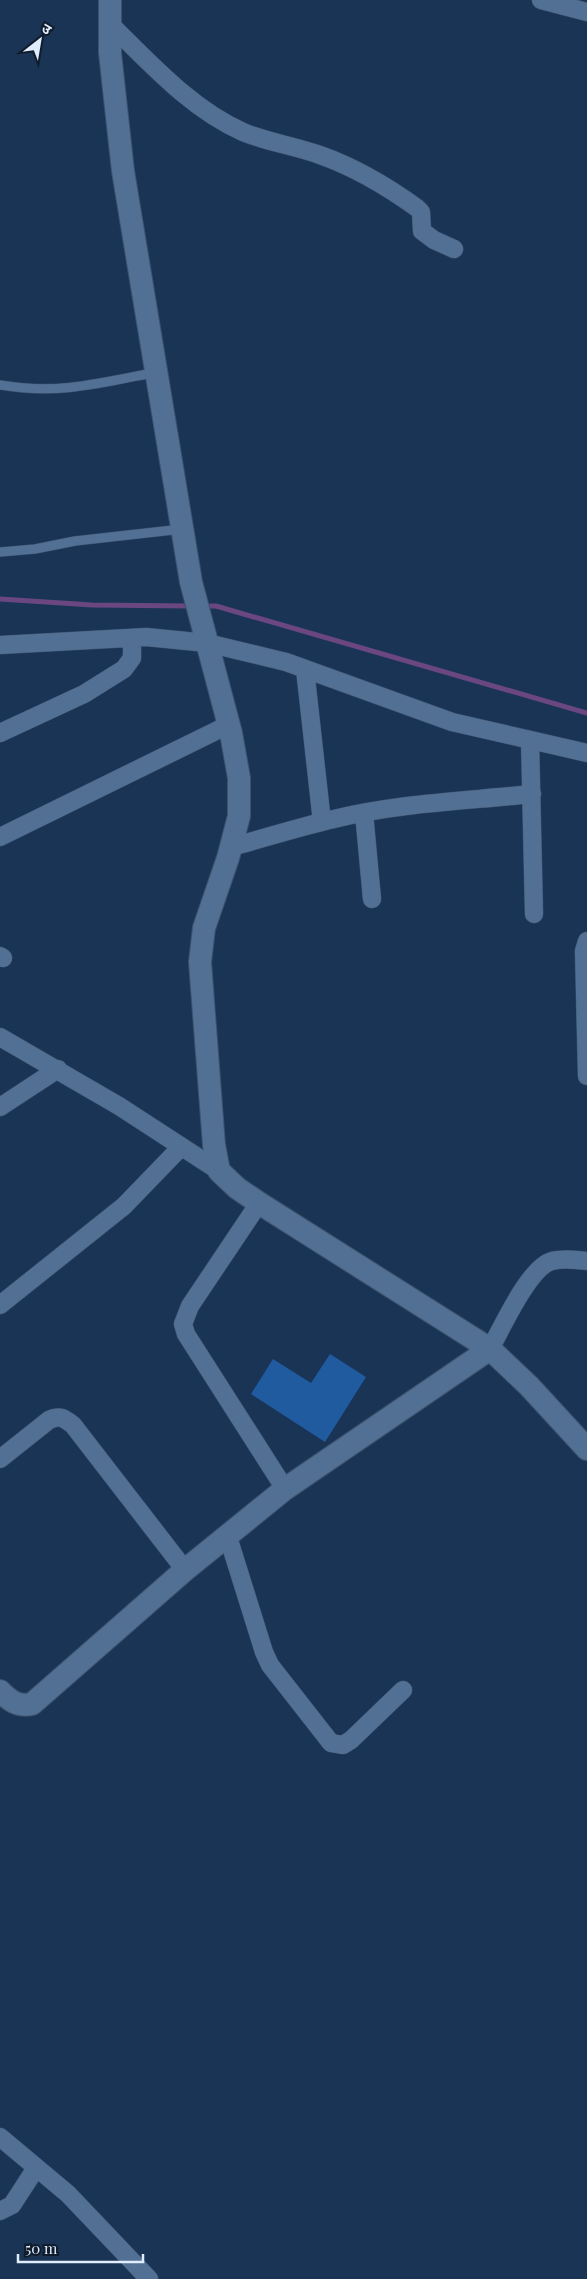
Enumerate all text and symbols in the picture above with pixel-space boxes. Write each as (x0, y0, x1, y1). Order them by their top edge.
north arrow (15, 15, 65, 65)
text: उ (39, 18, 56, 39)
scale bar (18, 2232, 142, 2264)
text: 50 m (25, 2238, 58, 2258)

